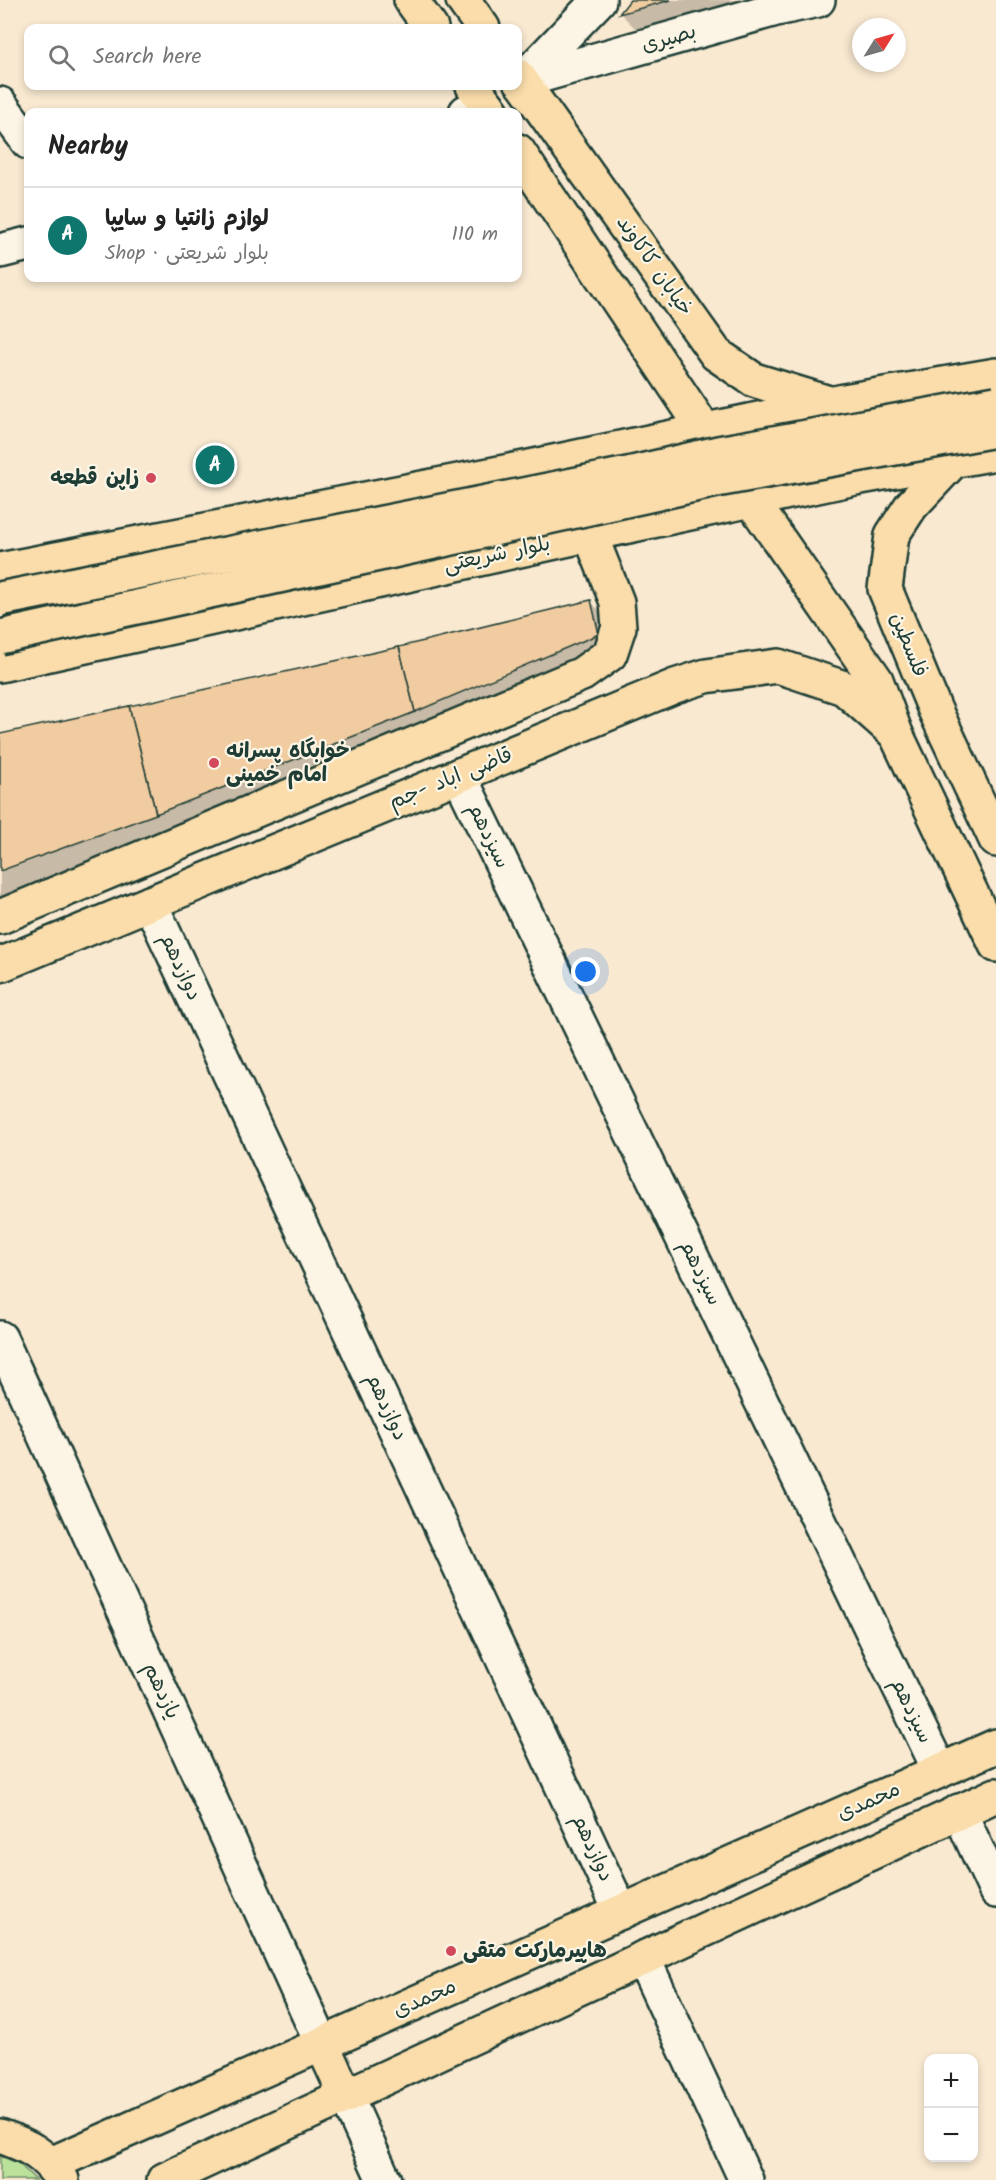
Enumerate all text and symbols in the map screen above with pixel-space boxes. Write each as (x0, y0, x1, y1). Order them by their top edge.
street label: بصیری (638, 15, 700, 63)
north arrow (852, 18, 906, 72)
search box (24, 24, 522, 90)
text: Search here (93, 40, 201, 75)
icon: search (45, 41, 78, 74)
text: Nearby (48, 126, 128, 168)
text: لوازم زانتیا و سایپا (105, 202, 269, 237)
street label: خیابان کاکاوند (607, 209, 701, 323)
text: A (61, 219, 74, 251)
text: 110 m (452, 219, 498, 251)
text: Shop · بلوار شریعتی (105, 238, 269, 270)
pin: A (196, 442, 234, 488)
place label: زاپن قطعه (50, 462, 139, 495)
marker: زاپن قطعه (144, 471, 158, 485)
street label: بلوار شریعتی (441, 528, 553, 582)
street label: فلسطین (880, 608, 936, 682)
place label: خوابگاه پسرانه امام خمینی (226, 735, 349, 792)
street label: قاضی اباد -جم (384, 739, 518, 819)
marker: خوابگاه پسرانه امام خمینی (207, 756, 221, 770)
street label: سیزدهم (458, 797, 518, 875)
street label: دوازدهم (150, 928, 210, 1006)
your location (571, 957, 600, 986)
street label: سیزدهم (670, 1234, 730, 1312)
street label: دوازدهم (356, 1368, 416, 1446)
street label: یازدهم (133, 1657, 189, 1725)
street label: سیزدهم (881, 1672, 941, 1750)
street label: محمدی (832, 1773, 906, 1831)
street label: دوازدهم (562, 1809, 622, 1887)
place label: هاپیرمارکت متقی (463, 1935, 607, 1968)
marker: هاپیرمارکت متقی (444, 1944, 458, 1958)
street label: محمدی (388, 1970, 462, 2028)
map controls (924, 2054, 978, 2162)
button: + (924, 2054, 978, 2108)
button: − (924, 2108, 978, 2162)

